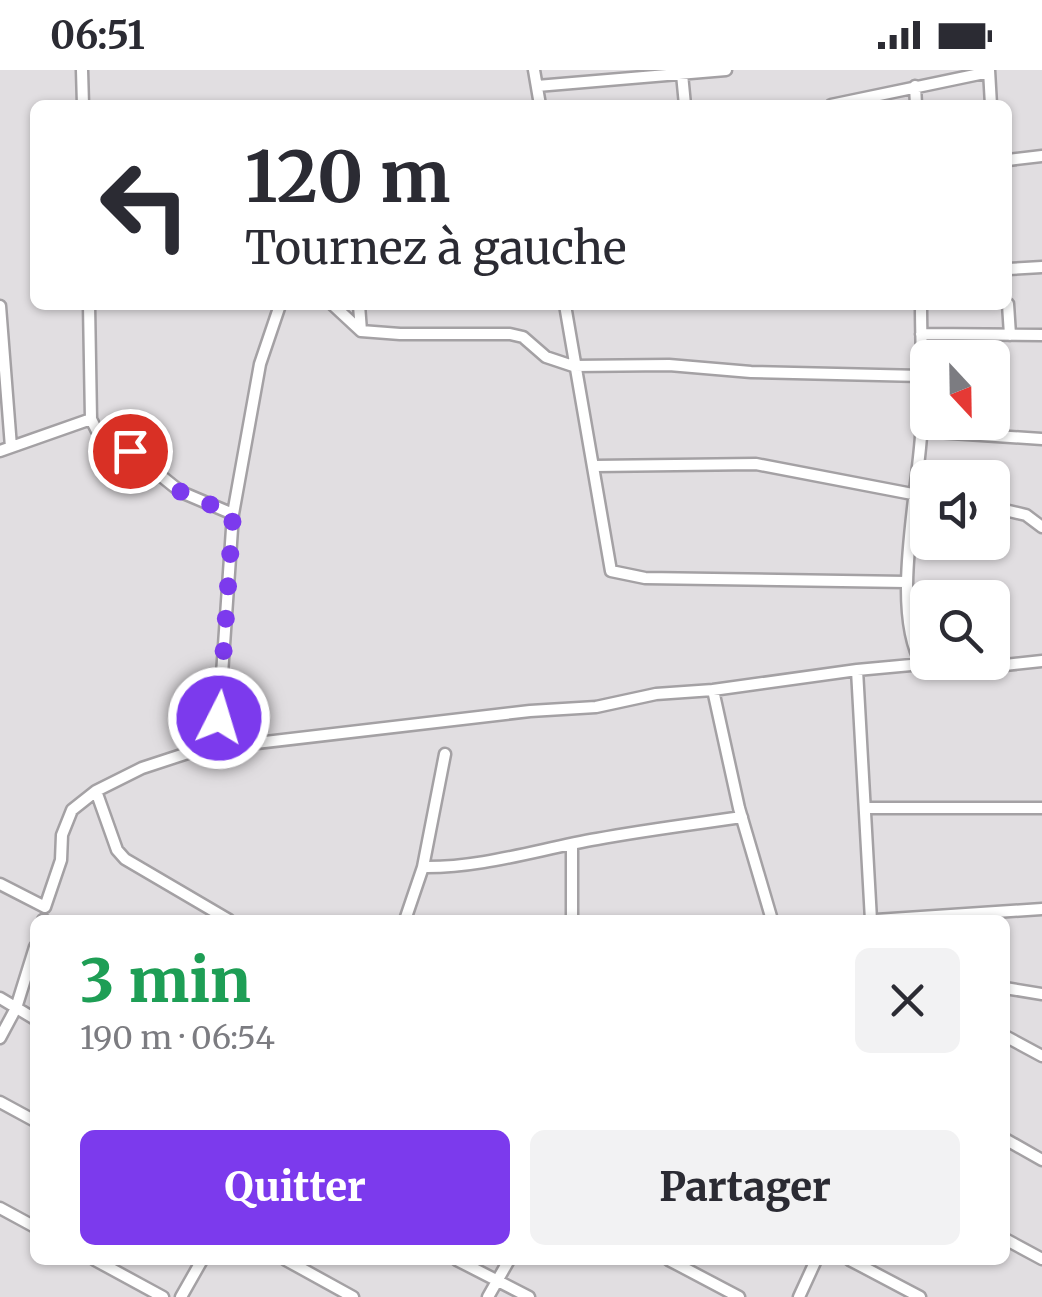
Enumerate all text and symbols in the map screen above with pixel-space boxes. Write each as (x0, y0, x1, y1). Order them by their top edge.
text: 06:51 (50, 12, 145, 59)
text: 120 m (245, 133, 450, 221)
icon: left (80, 140, 210, 270)
text: Tournez à gauche (245, 220, 627, 276)
north arrow (910, 340, 1010, 440)
map controls (910, 340, 1010, 680)
pin (88, 409, 173, 494)
icon: arrive (103, 424, 158, 479)
button: sound (910, 460, 1010, 560)
button: search (910, 580, 1010, 680)
position arrow (167, 666, 271, 770)
text: 3 min (80, 943, 251, 1018)
button: close (855, 948, 960, 1053)
text: 190 m · 06:54 (80, 1018, 275, 1058)
button: Quitter (80, 1130, 510, 1245)
button: Partager (530, 1130, 960, 1245)

